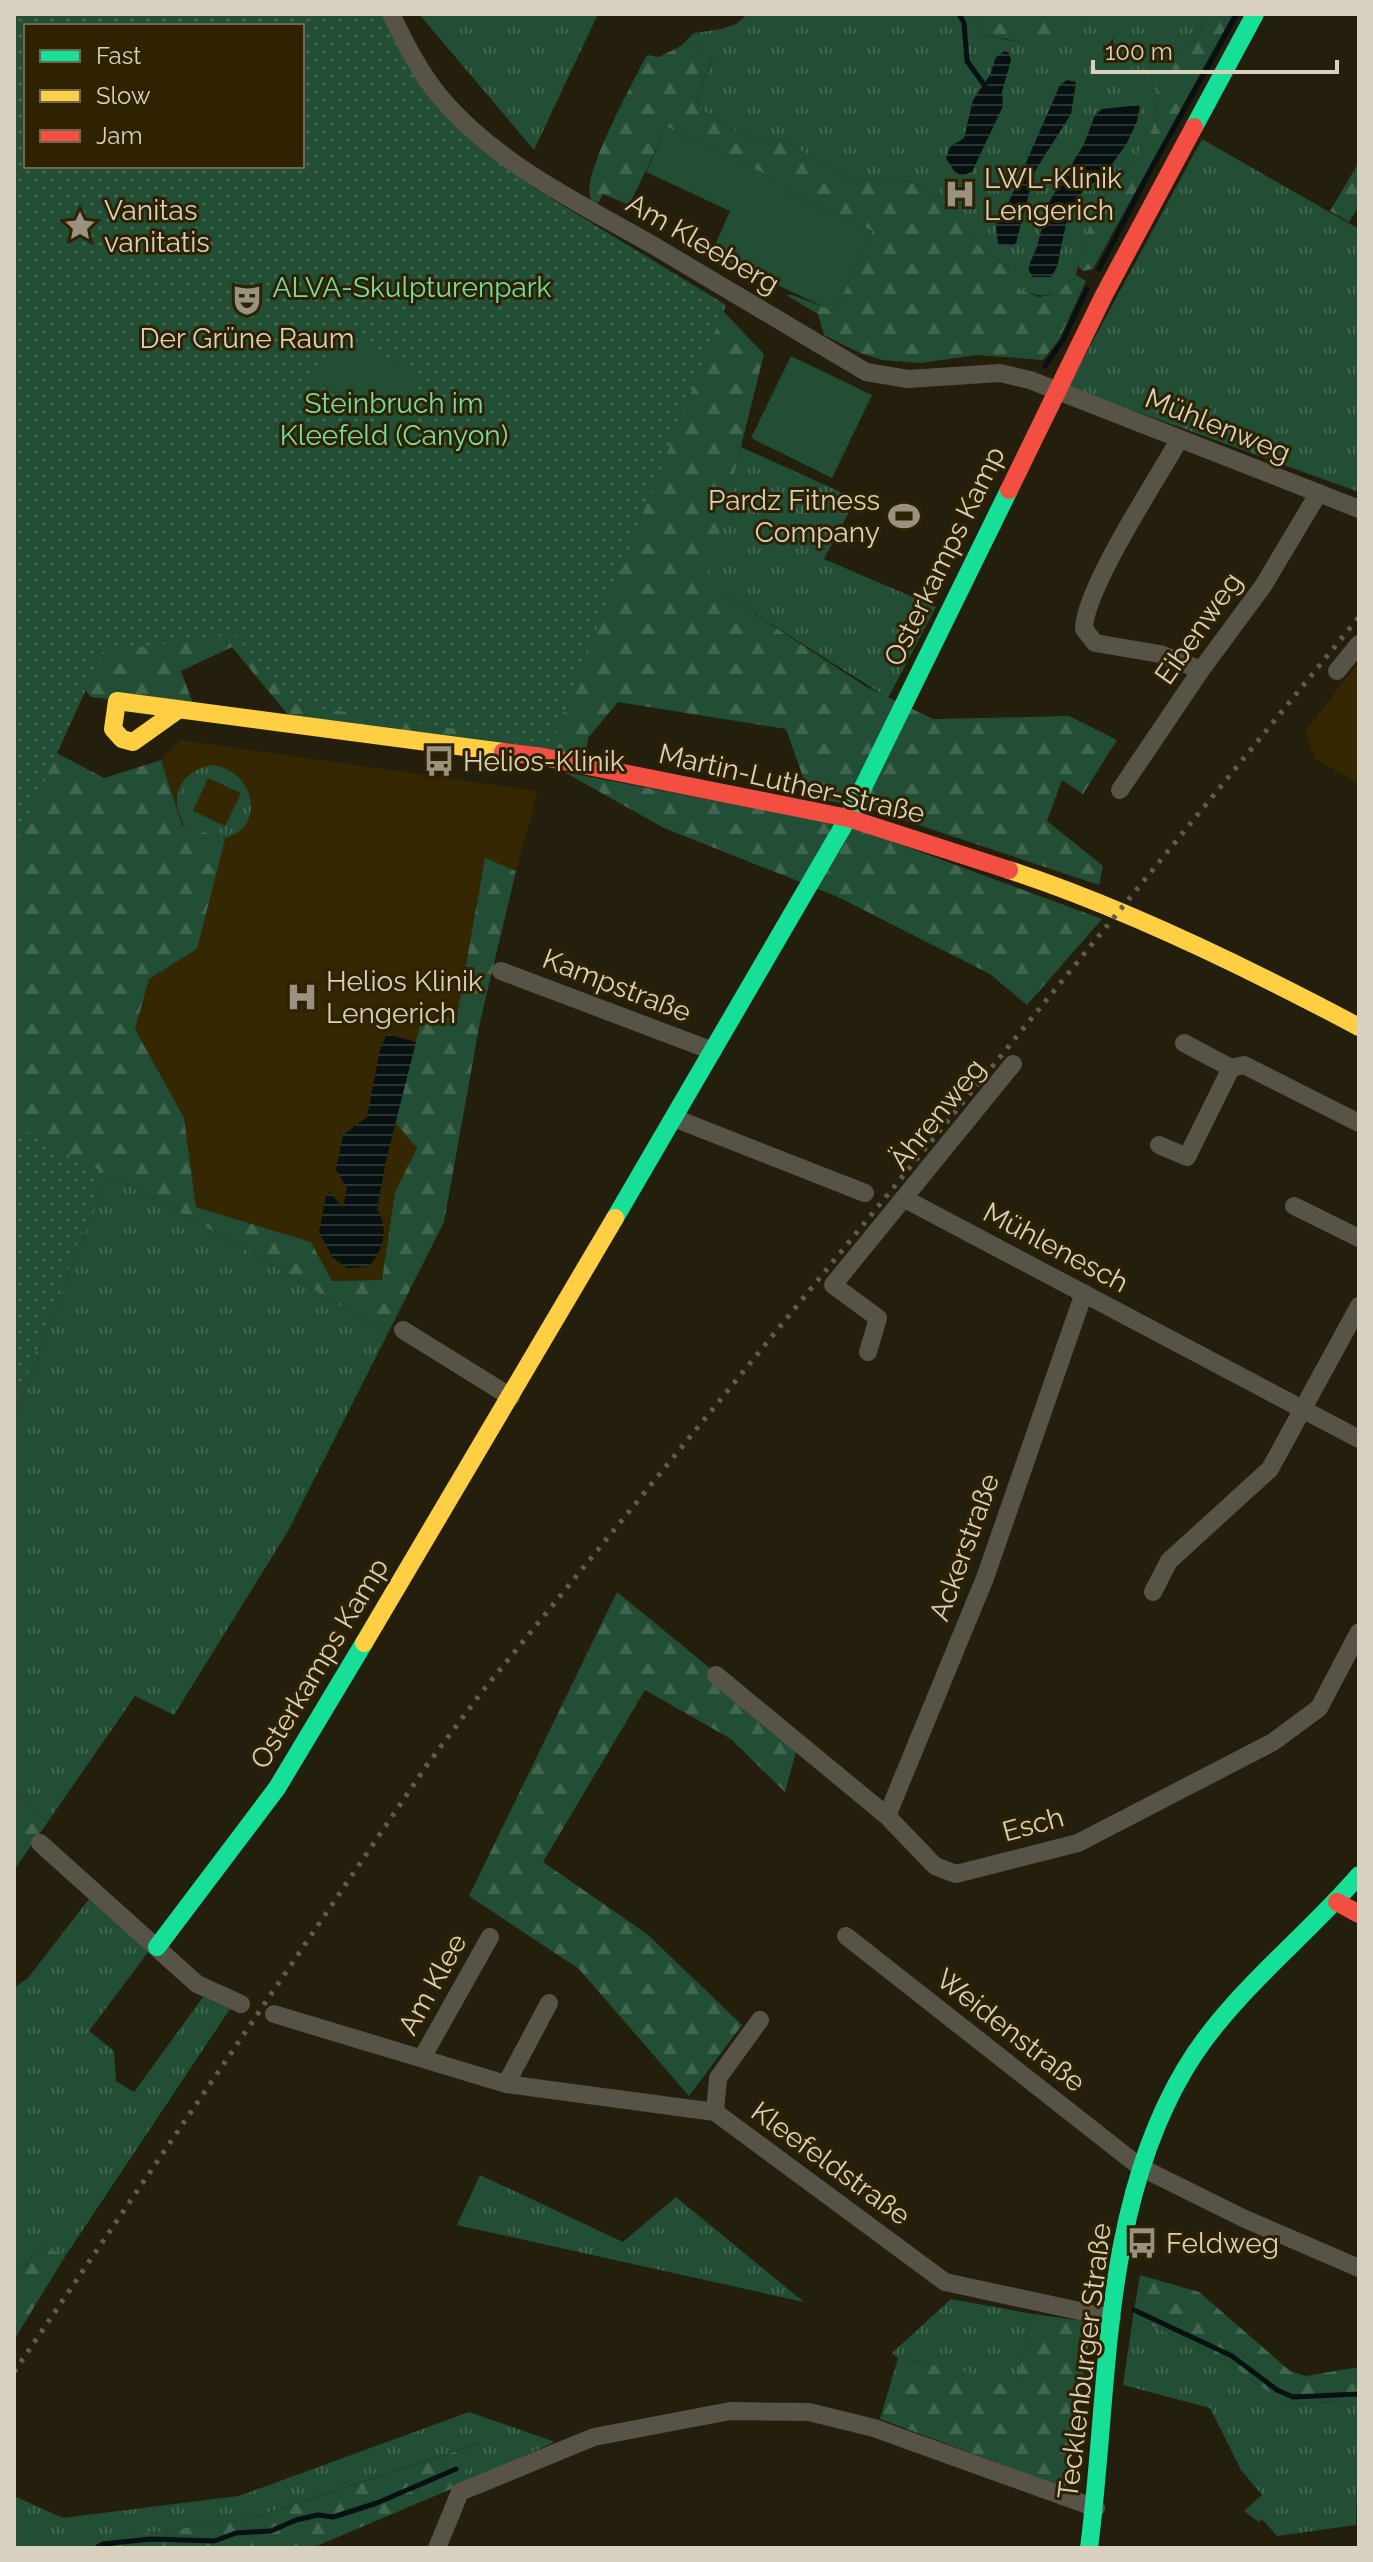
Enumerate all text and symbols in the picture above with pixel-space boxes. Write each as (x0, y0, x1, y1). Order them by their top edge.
legend (24, 24, 304, 168)
scale bar (1093, 24, 1337, 74)
text: 100 m (1105, 37, 1173, 66)
text: Fast (96, 41, 141, 70)
text: Slow (96, 81, 151, 110)
text: Jam (96, 121, 142, 150)
place label: LWL-Klinik Lengerich (984, 162, 1122, 227)
hospital icon: LWL-Klinik Lengerich (943, 177, 977, 211)
street label: Am Kleeberg (621, 186, 785, 300)
place label: Vanitas vanitatis (104, 194, 210, 259)
place icon: Vanitas vanitatis (63, 209, 97, 243)
park label: ALVA-Skulpturenpark (273, 271, 552, 304)
theatre icon: Der Grüne Raum (230, 283, 264, 317)
place label: Der Grüne Raum (140, 322, 354, 355)
street label: Mühlenweg (1140, 381, 1295, 470)
park label: Steinbruch im Kleefeld (Canyon) (280, 387, 508, 452)
street label: Osterkamps Kamp (877, 441, 1012, 671)
place label: Pardz Fitness Company (708, 484, 880, 549)
sports icon: Pardz Fitness Company (887, 499, 921, 533)
street label: Eibenweg (1148, 566, 1249, 691)
street label: Martin-Luther-Straße (656, 737, 928, 830)
bus stop icon: Helios-Klinik (422, 744, 456, 778)
place label: Helios-Klinik (463, 745, 625, 778)
street label: Kampstraße (538, 942, 696, 1029)
place label: Helios Klinik Lengerich (326, 965, 483, 1030)
hospital icon: Helios Klinik Lengerich (285, 980, 319, 1014)
street label: Ährenweg (883, 1052, 992, 1176)
street label: Mühlenesch (978, 1195, 1134, 1299)
street label: Ackerstraße (923, 1469, 1006, 1625)
street label: Osterkamps Kamp (243, 1552, 395, 1775)
street label: Esch (999, 1800, 1067, 1848)
street label: Am Klee (391, 1928, 474, 2040)
street label: Weidenstraße (930, 1962, 1092, 2099)
street label: Kleefeldstraße (745, 2095, 917, 2232)
street label: Tecklenburger Straße (1051, 2221, 1118, 2501)
bus stop icon: Feldweg (1125, 2226, 1159, 2260)
place label: Feldweg (1166, 2227, 1279, 2260)

